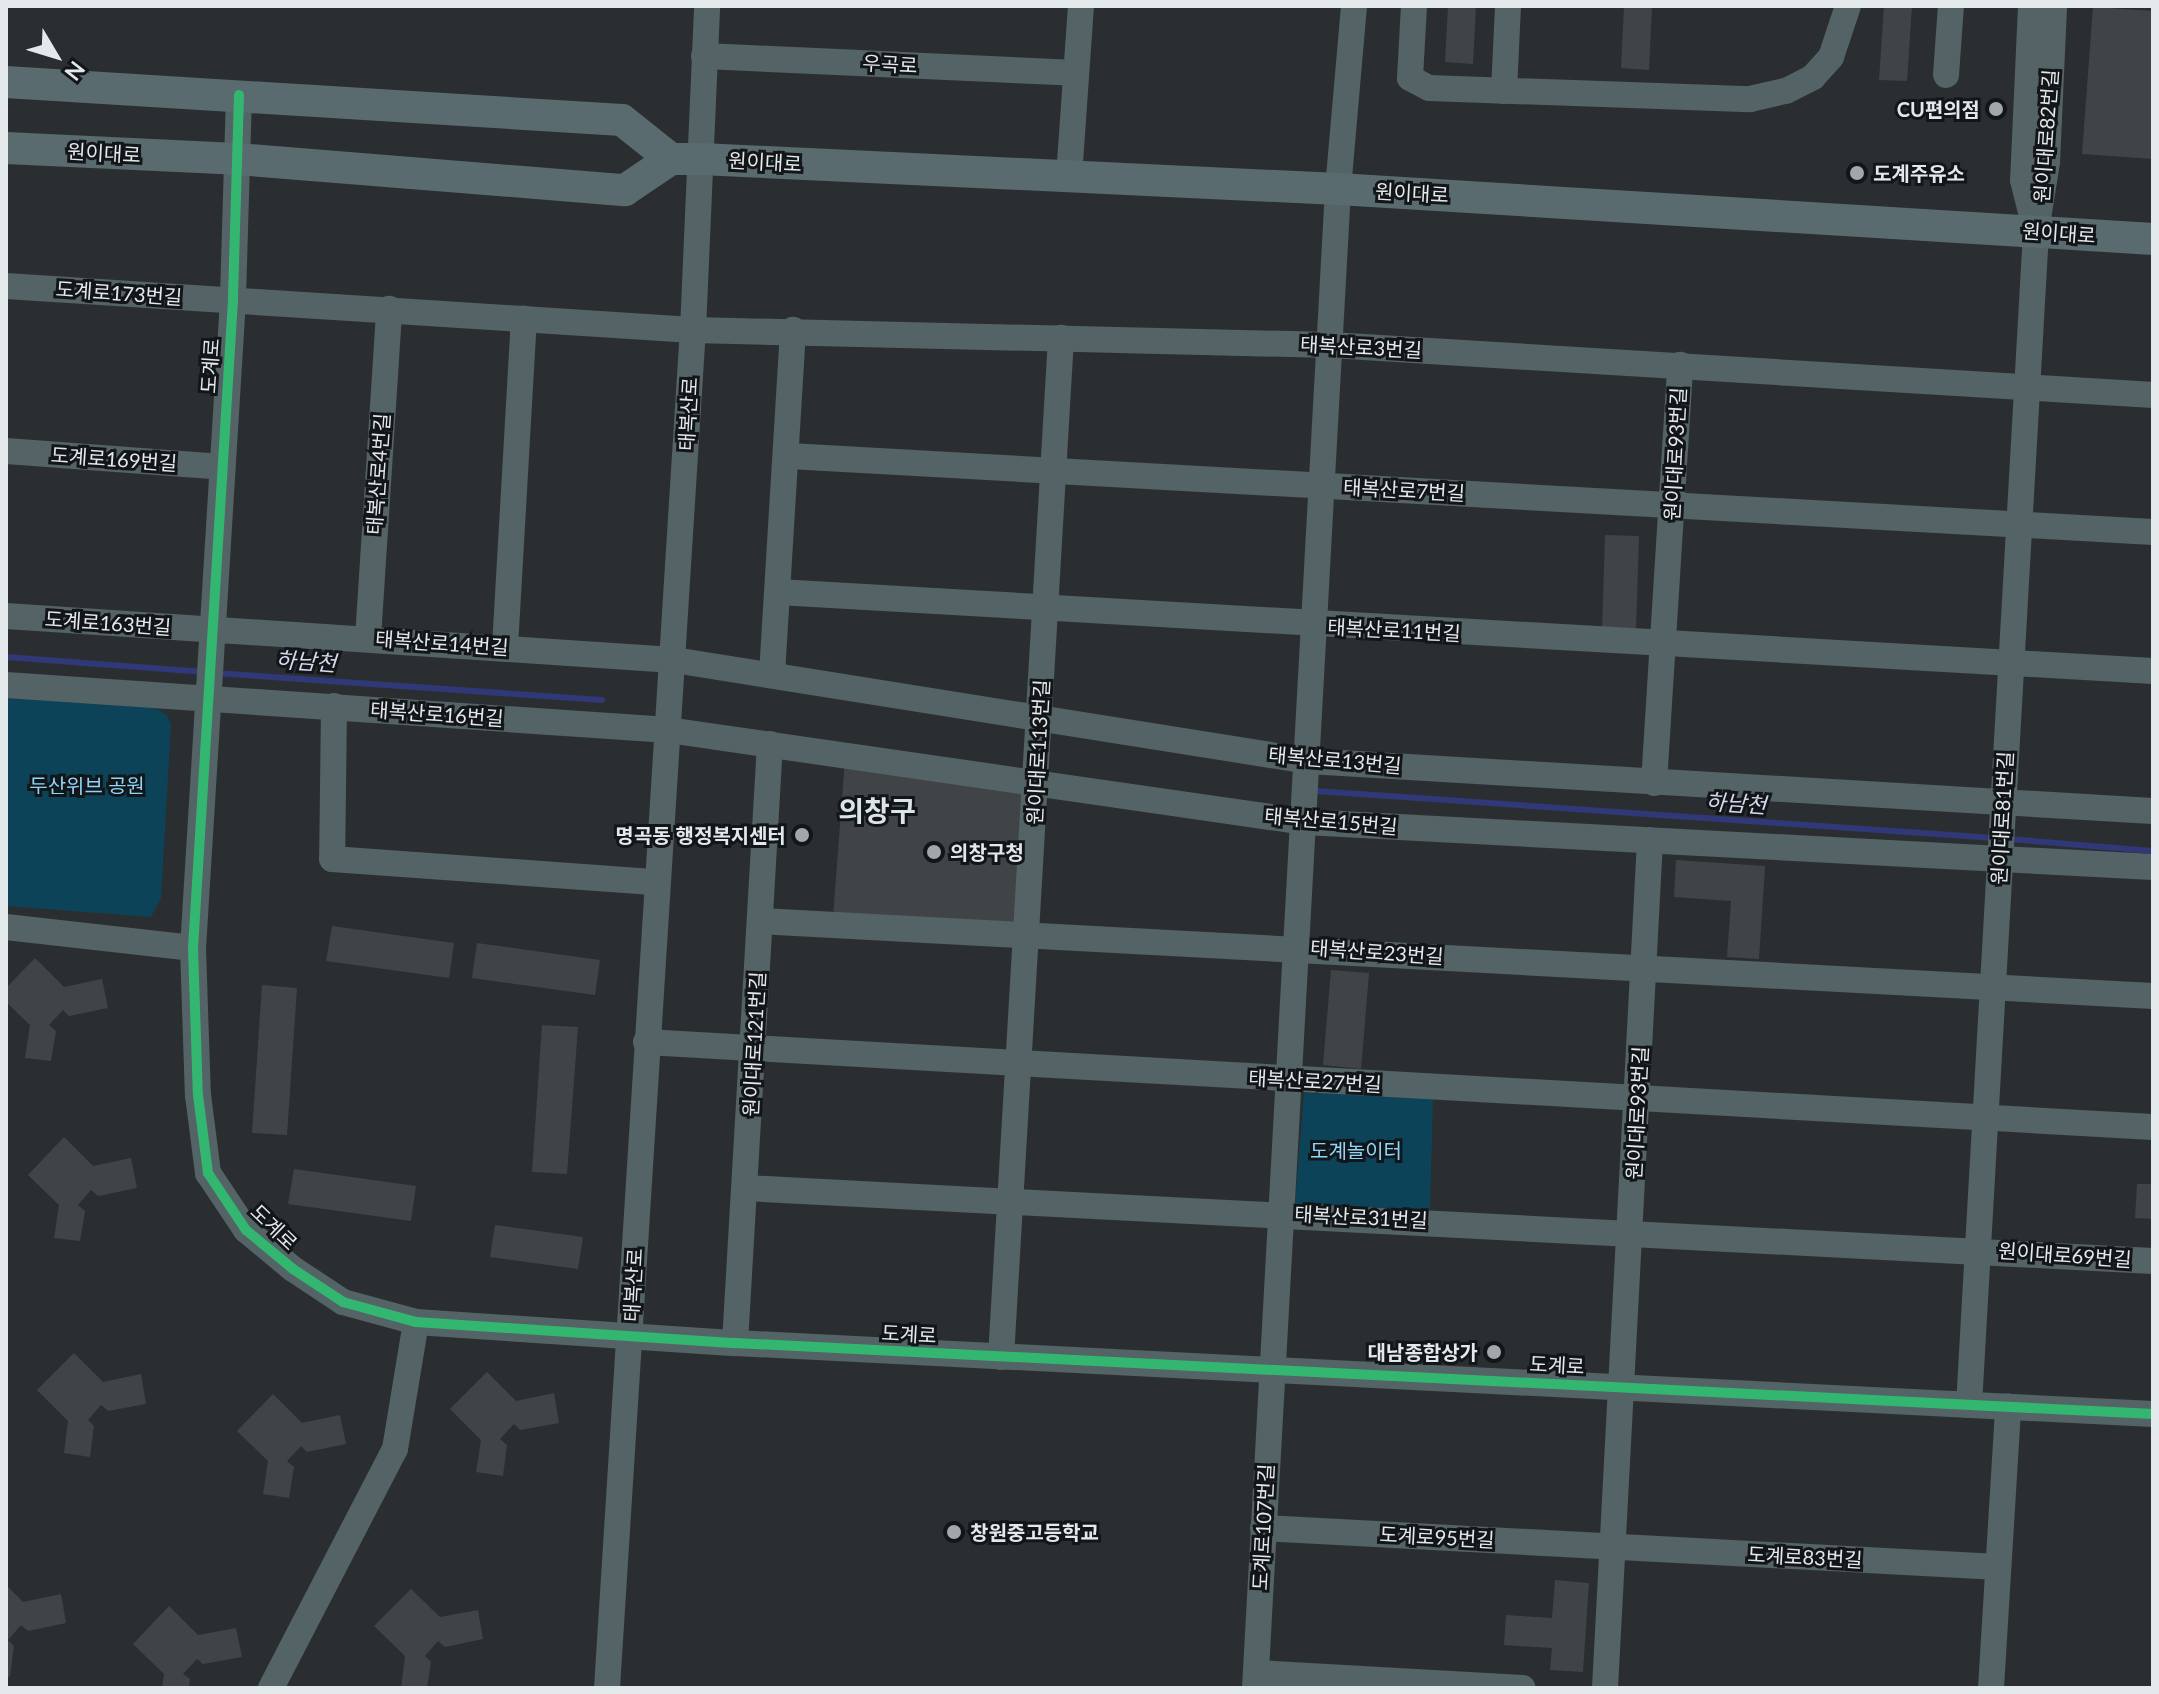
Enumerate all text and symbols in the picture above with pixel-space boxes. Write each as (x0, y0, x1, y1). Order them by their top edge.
north arrow (16, 16, 96, 96)
street label: 우곡로 (862, 51, 918, 77)
text: N (59, 56, 91, 86)
street label: 원이대로82번길 (2029, 69, 2063, 203)
place label: CU편의점 (1897, 97, 1980, 121)
marker: CU편의점 (1987, 100, 2005, 118)
street label: 원이대로 (67, 139, 141, 167)
street label: 원이대로 (728, 148, 802, 176)
place label: 도계주유소 (1873, 161, 1965, 185)
marker: 도계주유소 (1848, 164, 1866, 182)
street label: 원이대로 (1375, 179, 1449, 207)
street label: 원이대로 (2021, 218, 2097, 248)
street label: 도계로173번길 (55, 277, 183, 309)
street label: 태복산로3번길 (1299, 332, 1423, 362)
street label: 도계로 (196, 338, 224, 394)
street label: 태복산로 (674, 377, 702, 451)
street label: 원이대로93번길 (1660, 387, 1690, 521)
street label: 태복산로4번길 (362, 412, 394, 536)
street label: 도계로169번길 (50, 443, 178, 475)
street label: 태복산로7번길 (1342, 475, 1466, 505)
street label: 도계로163번길 (44, 607, 172, 639)
street label: 태복산로11번길 (1327, 615, 1461, 645)
street label: 태복산로14번길 (375, 626, 509, 660)
water label: 하남천 (275, 646, 337, 676)
street label: 원이대로113번길 (1022, 679, 1054, 825)
street label: 태복산로16번길 (370, 697, 504, 731)
street label: 태복산로13번길 (1267, 742, 1403, 778)
street label: 원이대로81번길 (1987, 751, 2017, 885)
park label: 두산위브 공원 (29, 773, 145, 797)
water label: 하남천 (1705, 788, 1767, 818)
district label: 의창구 (838, 793, 916, 827)
street label: 태복산로15번길 (1263, 803, 1399, 839)
place label: 명곡동 행정복지센터 (616, 823, 786, 847)
marker: 명곡동 행정복지센터 (793, 826, 811, 844)
place label: 의창구청 (950, 840, 1024, 864)
marker: 의창구청 (925, 843, 943, 861)
street label: 태복산로23번길 (1310, 935, 1444, 969)
street label: 원이대로121번길 (738, 971, 770, 1117)
street label: 원이대로93번길 (1622, 1046, 1652, 1180)
street label: 태복산로27번길 (1248, 1066, 1382, 1096)
park label: 도계놀이터 (1310, 1138, 1402, 1162)
street label: 도계로 (246, 1199, 302, 1255)
street label: 태복산로31번길 (1294, 1202, 1428, 1232)
street label: 원이대로69번길 (1998, 1238, 2132, 1272)
street label: 태복산로 (619, 1248, 647, 1322)
street label: 도계로 (881, 1321, 937, 1347)
place label: 대남종합상가 (1368, 1340, 1478, 1364)
marker: 대남종합상가 (1485, 1343, 1503, 1361)
street label: 도계로 (1529, 1352, 1585, 1378)
street label: 도계로107번길 (1248, 1463, 1278, 1591)
place label: 창원중고등학교 (970, 1520, 1099, 1544)
street label: 도계로95번길 (1379, 1522, 1495, 1552)
marker: 창원중고등학교 (945, 1523, 963, 1541)
street label: 도계로83번길 (1747, 1542, 1863, 1572)

